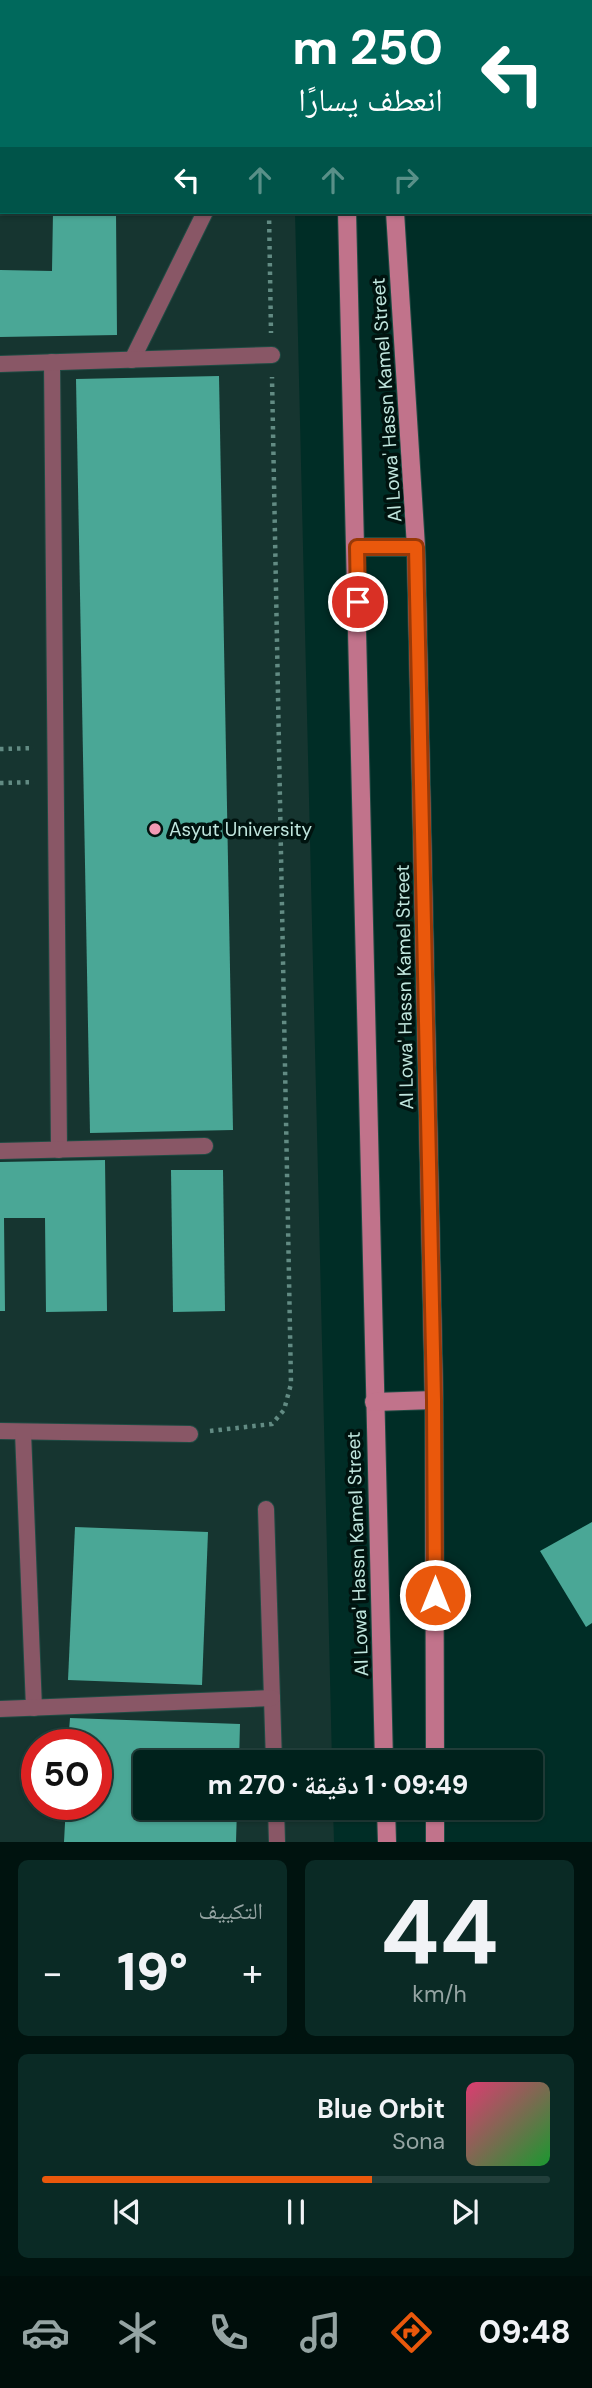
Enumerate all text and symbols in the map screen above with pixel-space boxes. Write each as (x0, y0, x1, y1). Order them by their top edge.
text: 250 m (292, 15, 443, 79)
icon: left (467, 28, 558, 119)
text: انعطف يسارًا (298, 79, 443, 121)
icon: left (168, 161, 206, 199)
icon: ahead (241, 161, 279, 199)
icon: ahead (314, 161, 352, 199)
icon: right (387, 161, 425, 199)
street label: Al Lowa' Hassn Kamel Street (365, 277, 408, 523)
pin (328, 572, 388, 632)
icon: arrive (339, 583, 377, 621)
place label: Asyut University (169, 817, 313, 842)
marker: Asyut University (147, 821, 163, 837)
street label: Al Lowa' Hassn Kamel Street (390, 864, 419, 1110)
street label: Al Lowa' Hassn Kamel Street (341, 1431, 374, 1677)
position arrow (398, 1558, 472, 1632)
speed limit sign: 50 (21, 1729, 112, 1820)
text: 09:49 · 1 دقيقة · 270 m (208, 1768, 468, 1802)
text: 44 (380, 1874, 499, 1992)
text: التكييف (198, 1896, 263, 1926)
text: 19° (117, 1938, 188, 2006)
text: − (42, 1948, 63, 1998)
text: + (242, 1948, 263, 1998)
text: km/h (412, 1979, 467, 2009)
text: Blue Orbit (317, 2092, 445, 2126)
text: Sona (392, 2126, 445, 2156)
icon: previous (108, 2193, 146, 2231)
icon: pause (277, 2193, 315, 2231)
icon: next (446, 2193, 484, 2231)
icon: car (21, 2308, 70, 2357)
icon: climate (113, 2308, 162, 2357)
icon: phone (204, 2308, 253, 2357)
icon: music (296, 2308, 345, 2357)
icon: directions (387, 2308, 436, 2357)
text: 09:48 (479, 2311, 571, 2353)

